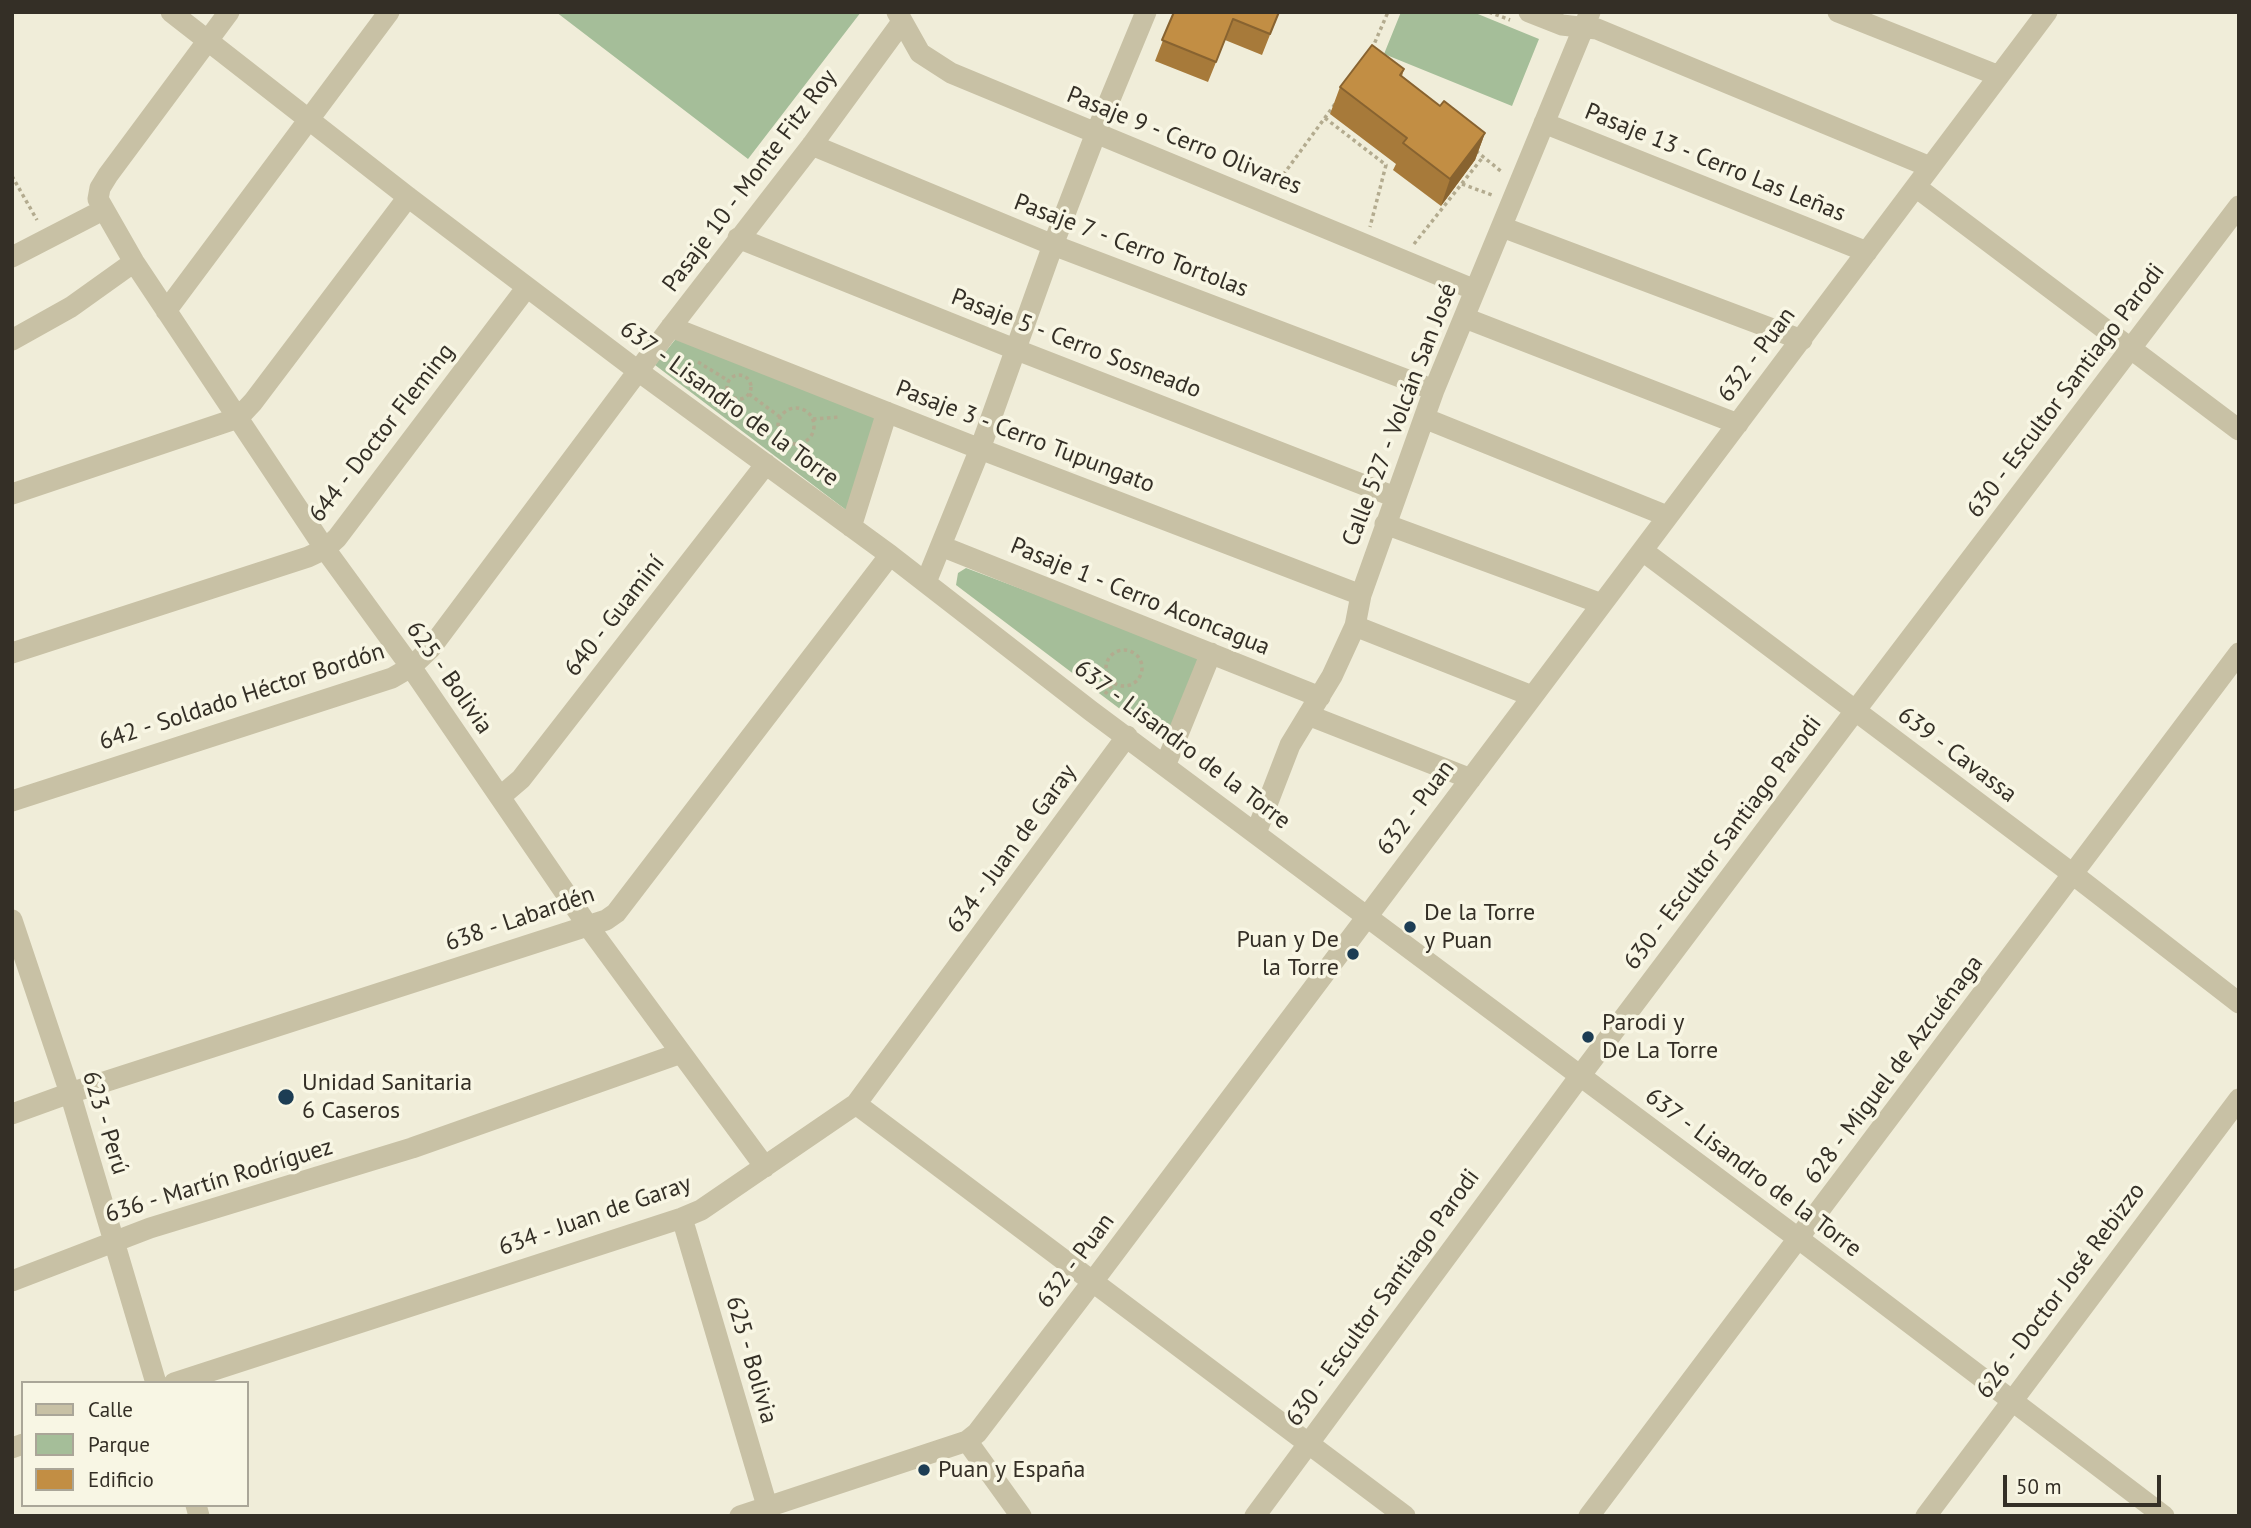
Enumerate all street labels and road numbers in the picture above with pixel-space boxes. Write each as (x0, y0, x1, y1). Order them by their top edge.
street label: Pasaje 10 - Monte Fitz Roy (657, 64, 843, 298)
street label: Pasaje 9 - Cerro Olivares (1062, 81, 1306, 201)
street label: Pasaje 13 - Cerro Las Leñas (1581, 97, 1849, 229)
street label: Pasaje 7 - Cerro Tortolas (1010, 188, 1252, 304)
street label: 630 - Escultor Santiago Parodi (1961, 258, 2171, 524)
street label: Calle 527 - Volcán San José (1337, 280, 1463, 550)
street label: Pasaje 5 - Cerro Sosneado (947, 283, 1205, 405)
street label: 632 - Puan (1712, 302, 1802, 408)
street label: 637 - Lisandro de la Torre (614, 315, 844, 493)
street label: 644 - Doctor Fleming (303, 338, 461, 528)
street label: Pasaje 3 - Cerro Tupungato (891, 374, 1159, 500)
street label: Pasaje 1 - Cerro Aconcagua (1006, 532, 1274, 662)
street label: 640 - Guaminí (559, 550, 671, 682)
street label: 625 - Bolivia (400, 616, 498, 740)
street label: 642 - Soldado Héctor Bordón (96, 637, 388, 757)
street label: 637 - Lisandro de la Torre (1068, 654, 1296, 836)
street label: 639 - Cavassa (1892, 701, 2022, 809)
street label: 630 - Escultor Santiago Parodi (1618, 710, 1828, 976)
street label: 632 - Puan (1371, 755, 1461, 861)
street label: 634 - Juan de Garay (941, 759, 1083, 939)
street label: 638 - Labardén (442, 880, 598, 958)
street label: 628 - Miguel de Azcuénaga (1799, 950, 1989, 1190)
street label: 623 - Perú (76, 1068, 134, 1178)
street label: 637 - Lisandro de la Torre (1639, 1082, 1867, 1264)
street label: 636 - Martín Rodríguez (102, 1133, 336, 1229)
street label: 630 - Escultor Santiago Parodi (1280, 1164, 1486, 1432)
street label: 634 - Juan de Garay (495, 1170, 695, 1262)
street label: 626 - Doctor José Rebizzo (1970, 1177, 2152, 1405)
street label: 632 - Puan (1031, 1208, 1121, 1314)
street label: 625 - Bolivia (719, 1293, 783, 1427)

